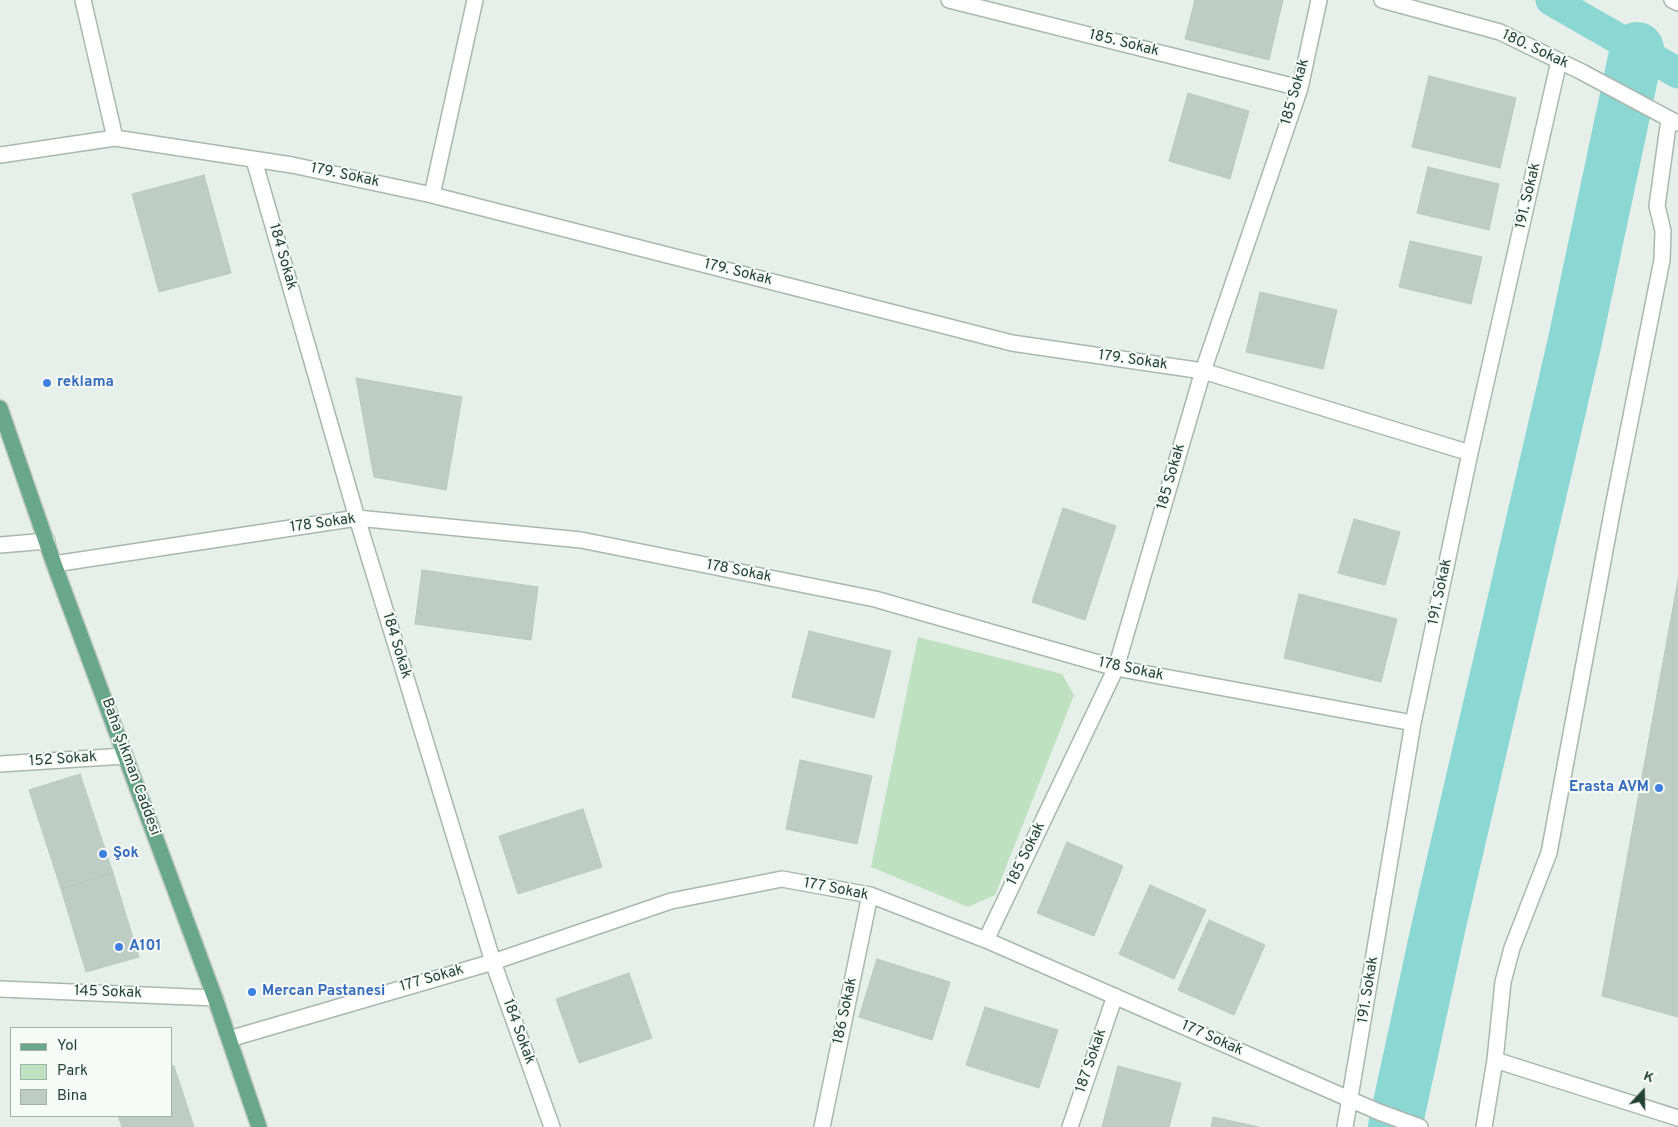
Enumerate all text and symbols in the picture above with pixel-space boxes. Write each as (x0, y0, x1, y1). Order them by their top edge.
street label: 185. Sokak (1087, 27, 1161, 61)
street label: 180. Sokak (1499, 27, 1571, 73)
street label: 185 Sokak (1278, 57, 1314, 127)
street label: 179. Sokak (309, 160, 381, 192)
street label: 191. Sokak (1513, 161, 1545, 231)
street label: 184 Sokak (264, 222, 300, 292)
street label: 179. Sokak (702, 256, 774, 290)
street label: 179. Sokak (1097, 347, 1169, 375)
place label: reklama (57, 374, 114, 392)
marker: reklama (41, 377, 53, 389)
street label: 185 Sokak (1154, 442, 1190, 512)
street label: 178 Sokak (289, 510, 357, 538)
street label: 178 Sokak (705, 557, 773, 587)
street label: 191. Sokak (1425, 557, 1457, 627)
street label: 184 Sokak (377, 611, 415, 681)
street label: 178 Sokak (1097, 654, 1165, 686)
street label: Baha Şıkman Caddesi (97, 696, 163, 838)
street label: 152 Sokak (28, 749, 98, 771)
place label: Erasta AVM (1569, 779, 1649, 797)
marker: Erasta AVM (1653, 782, 1665, 794)
street label: 185 Sokak (1004, 819, 1050, 889)
place label: Şok (113, 845, 139, 863)
marker: Şok (97, 848, 109, 860)
street label: 177 Sokak (802, 875, 870, 905)
place label: A101 (129, 938, 161, 956)
marker: A101 (113, 941, 125, 953)
street label: 191. Sokak (1355, 955, 1383, 1025)
street label: 177 Sokak (398, 961, 466, 997)
street label: 186 Sokak (830, 976, 862, 1046)
street label: 145 Sokak (74, 983, 142, 1003)
place label: Mercan Pastanesi (262, 983, 385, 1001)
marker: Mercan Pastanesi (246, 986, 258, 998)
street label: 184 Sokak (498, 997, 538, 1067)
street label: 177 Sokak (1178, 1017, 1246, 1061)
legend (10, 1027, 172, 1117)
street label: 187 Sokak (1073, 1027, 1111, 1095)
text: Yol (57, 1037, 78, 1056)
text: Park (57, 1062, 88, 1081)
north arrow (1618, 1067, 1668, 1117)
text: K (1641, 1068, 1656, 1087)
text: Bina (57, 1087, 87, 1106)

